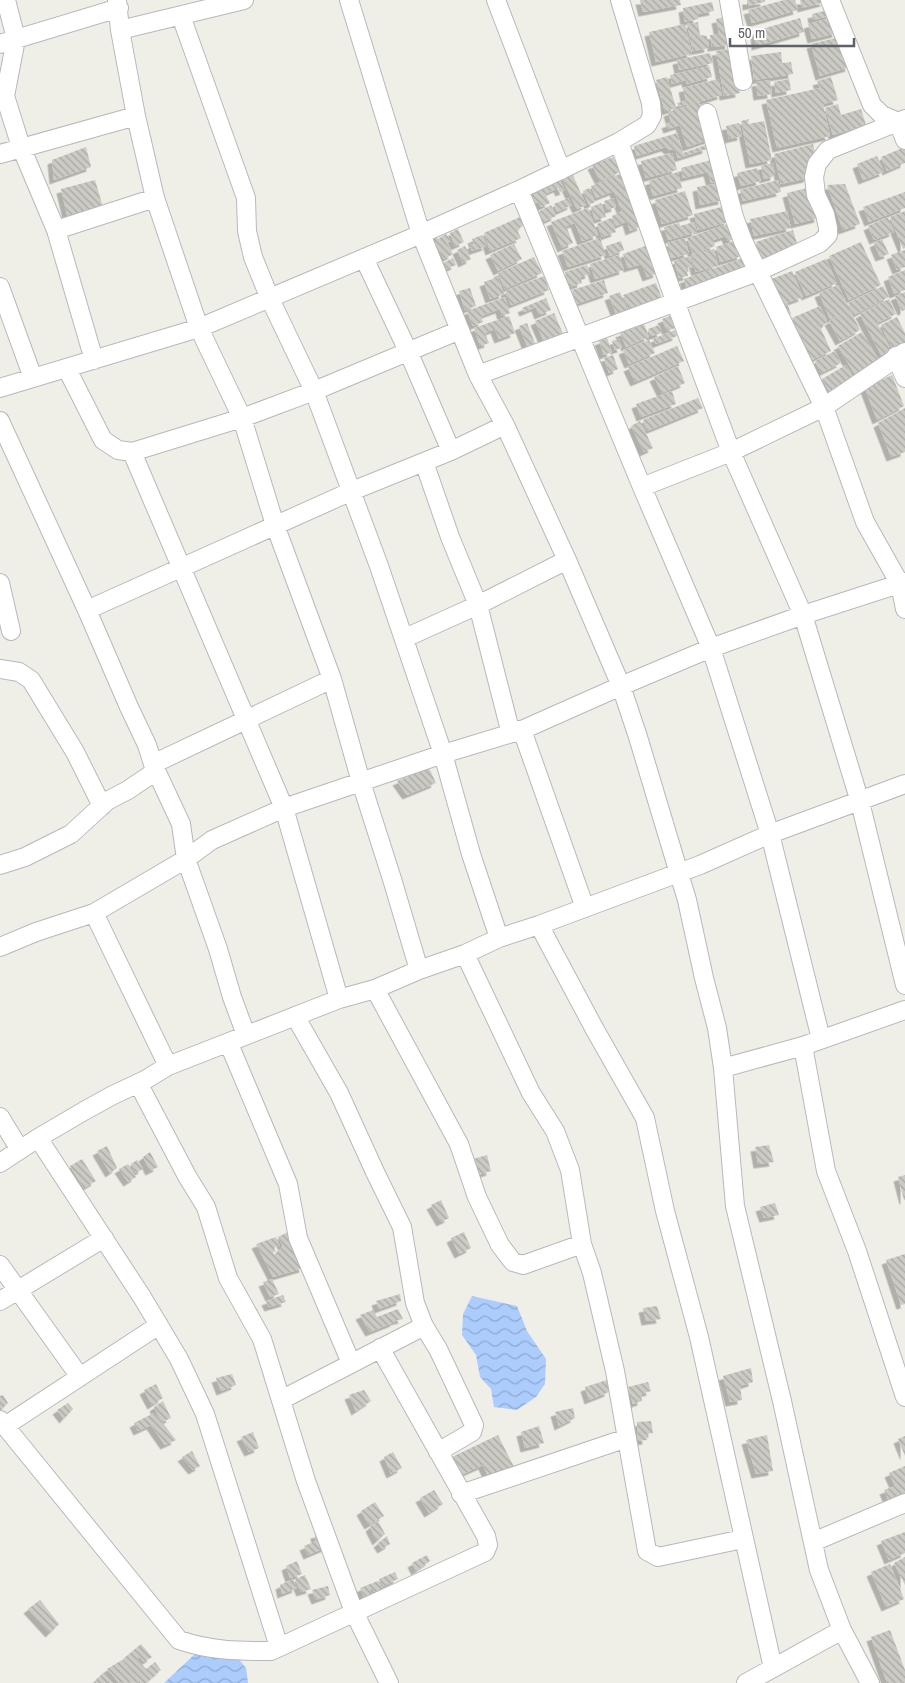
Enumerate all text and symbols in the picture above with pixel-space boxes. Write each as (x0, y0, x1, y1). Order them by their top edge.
scale bar (730, 15, 854, 47)
text: 50 m (738, 22, 765, 43)

